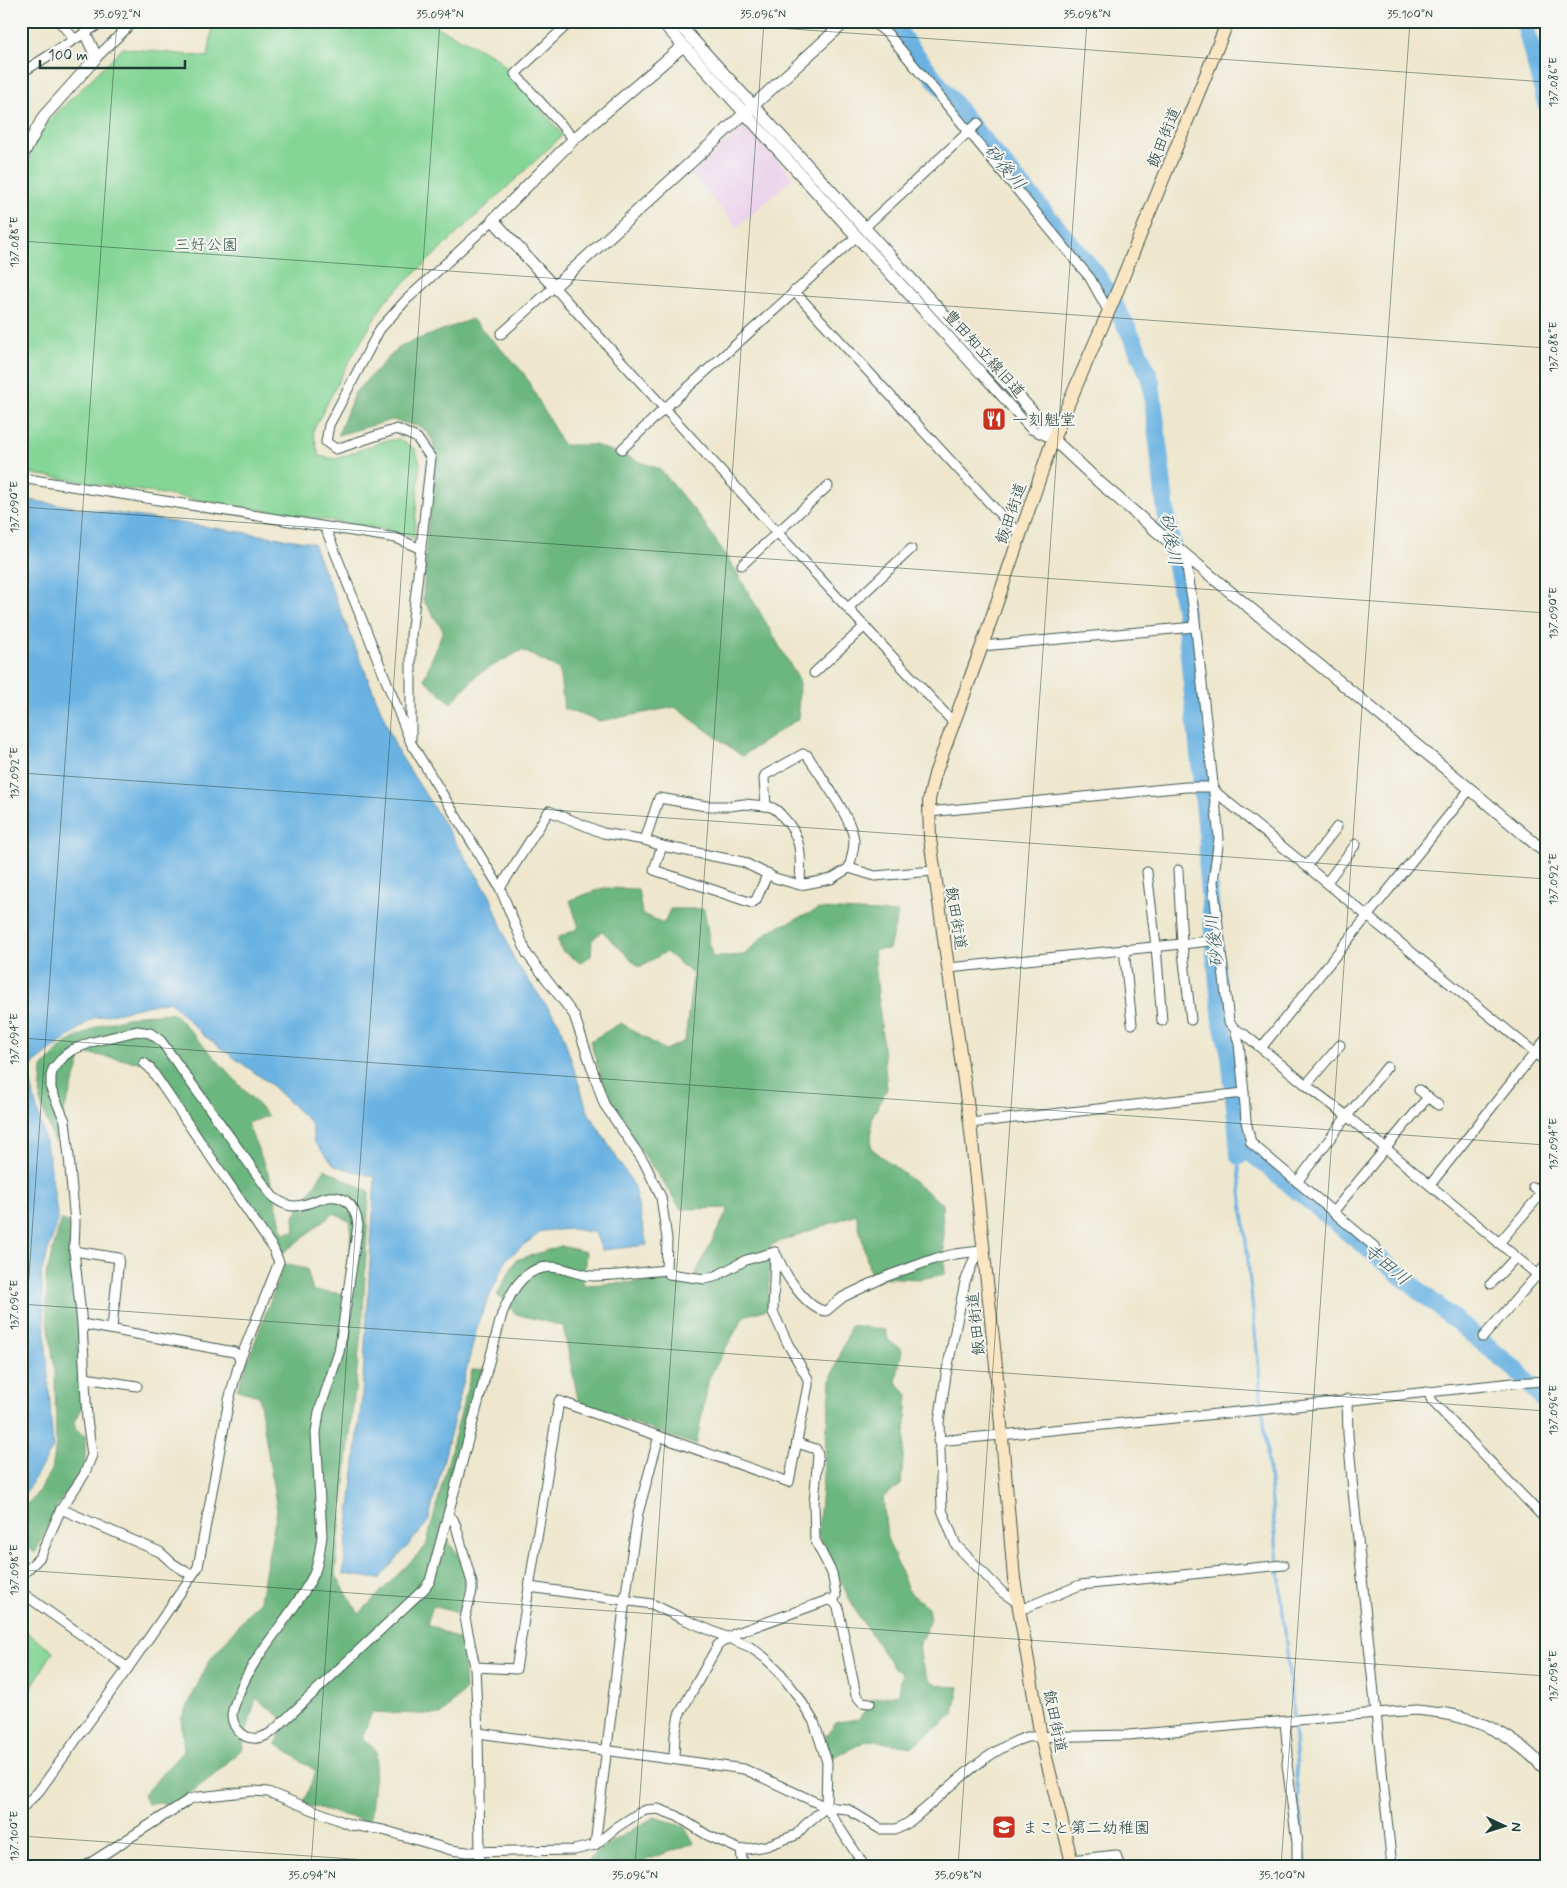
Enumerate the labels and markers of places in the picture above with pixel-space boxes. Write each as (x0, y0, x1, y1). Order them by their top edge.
restaurant icon: 一刻魁堂 (981, 406, 1007, 432)
place label: 一刻魁堂 (1012, 410, 1076, 431)
school or university icon: まこと第二幼稚園 (991, 1814, 1017, 1840)
place label: まこと第二幼稚園 (1022, 1818, 1150, 1839)

